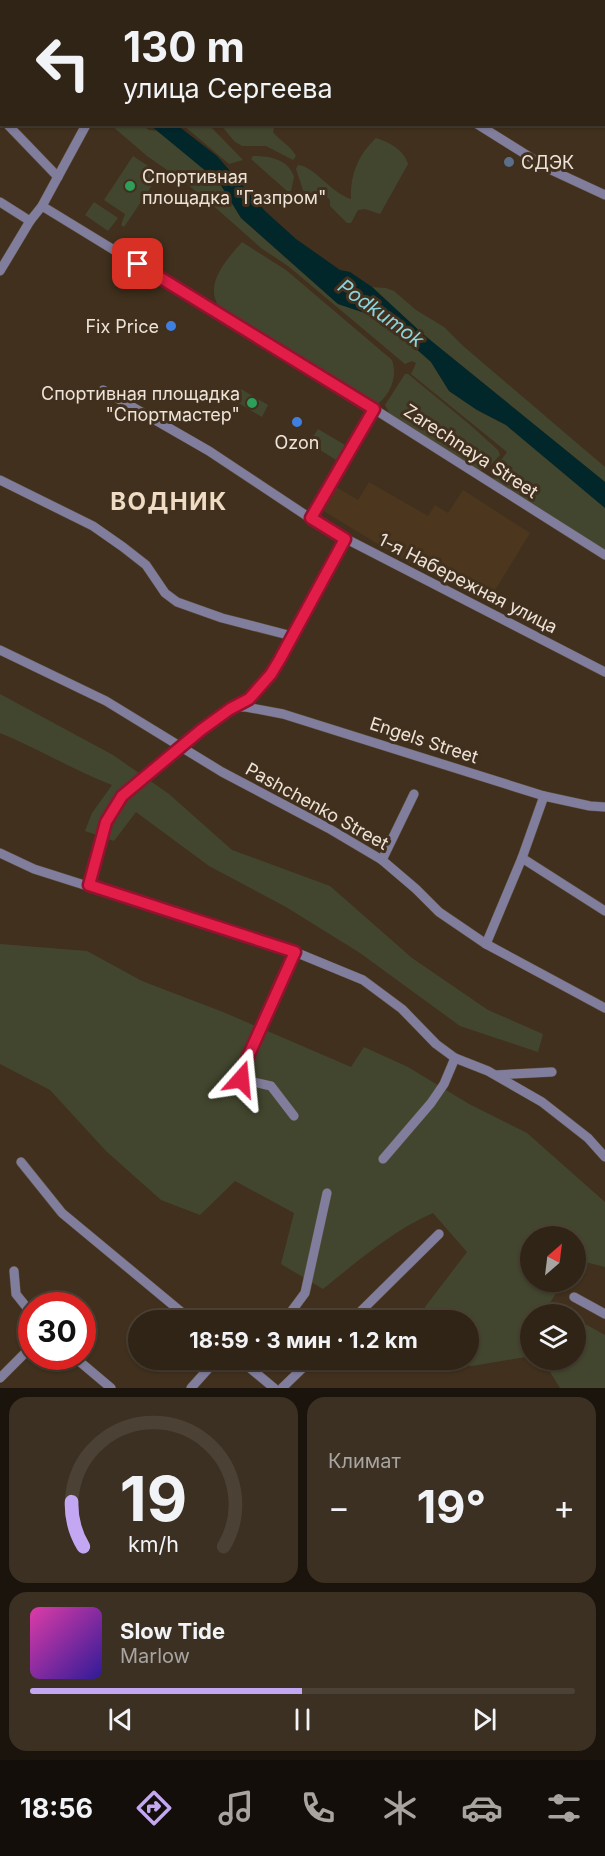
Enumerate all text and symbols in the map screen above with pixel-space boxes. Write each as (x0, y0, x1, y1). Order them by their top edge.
text: 130 m (123, 21, 245, 72)
icon: left (24, 24, 102, 102)
text: улица Сергеева (123, 72, 333, 105)
place label: СДЭК (521, 152, 574, 173)
marker: СДЭК (502, 155, 516, 169)
place label: Спортивная площадка "Газпром" (142, 166, 326, 208)
marker: Спортивная площадка "Газпром" (123, 179, 137, 193)
pin (112, 238, 163, 289)
icon: arrive (121, 247, 154, 280)
water label: Podkumok (333, 274, 429, 353)
place label: Fix Price (85, 316, 159, 337)
marker: Fix Price (164, 319, 178, 333)
place label: Спортивная площадка "Спортмастер" (41, 383, 240, 425)
marker: Спортивная площадка "Спортмастер" (245, 396, 259, 410)
street label: Zarechnaya Street (400, 400, 542, 502)
marker: Ozon (290, 415, 304, 429)
place label: Ozon (275, 432, 319, 453)
district label: ВОДНИК (110, 487, 228, 516)
street label: 1-я Набережная улица (375, 529, 561, 637)
street label: Engels Street (367, 713, 481, 767)
street label: Pashchenko Street (242, 758, 392, 854)
position arrow (209, 1047, 273, 1111)
north arrow (520, 1226, 586, 1292)
map controls (520, 1226, 586, 1370)
speed limit sign: 30 (18, 1292, 96, 1370)
button: layers (520, 1304, 586, 1370)
text: 18:59 · 3 мин · 1.2 km (189, 1327, 418, 1353)
text: Климат (328, 1449, 401, 1473)
text: 19 (120, 1461, 187, 1536)
text: 19° (417, 1479, 486, 1534)
text: − (328, 1487, 350, 1527)
text: + (553, 1487, 575, 1527)
text: km/h (128, 1531, 179, 1557)
text: Slow Tide (120, 1618, 225, 1644)
text: Marlow (120, 1644, 190, 1668)
icon: previous (104, 1703, 137, 1736)
icon: pause (286, 1703, 319, 1736)
icon: next (468, 1703, 501, 1736)
icon: directions (133, 1787, 175, 1829)
icon: music (215, 1787, 257, 1829)
icon: phone (297, 1787, 339, 1829)
icon: climate (379, 1787, 421, 1829)
icon: car (461, 1787, 503, 1829)
icon: filters (543, 1787, 585, 1829)
text: 18:56 (20, 1792, 93, 1825)

